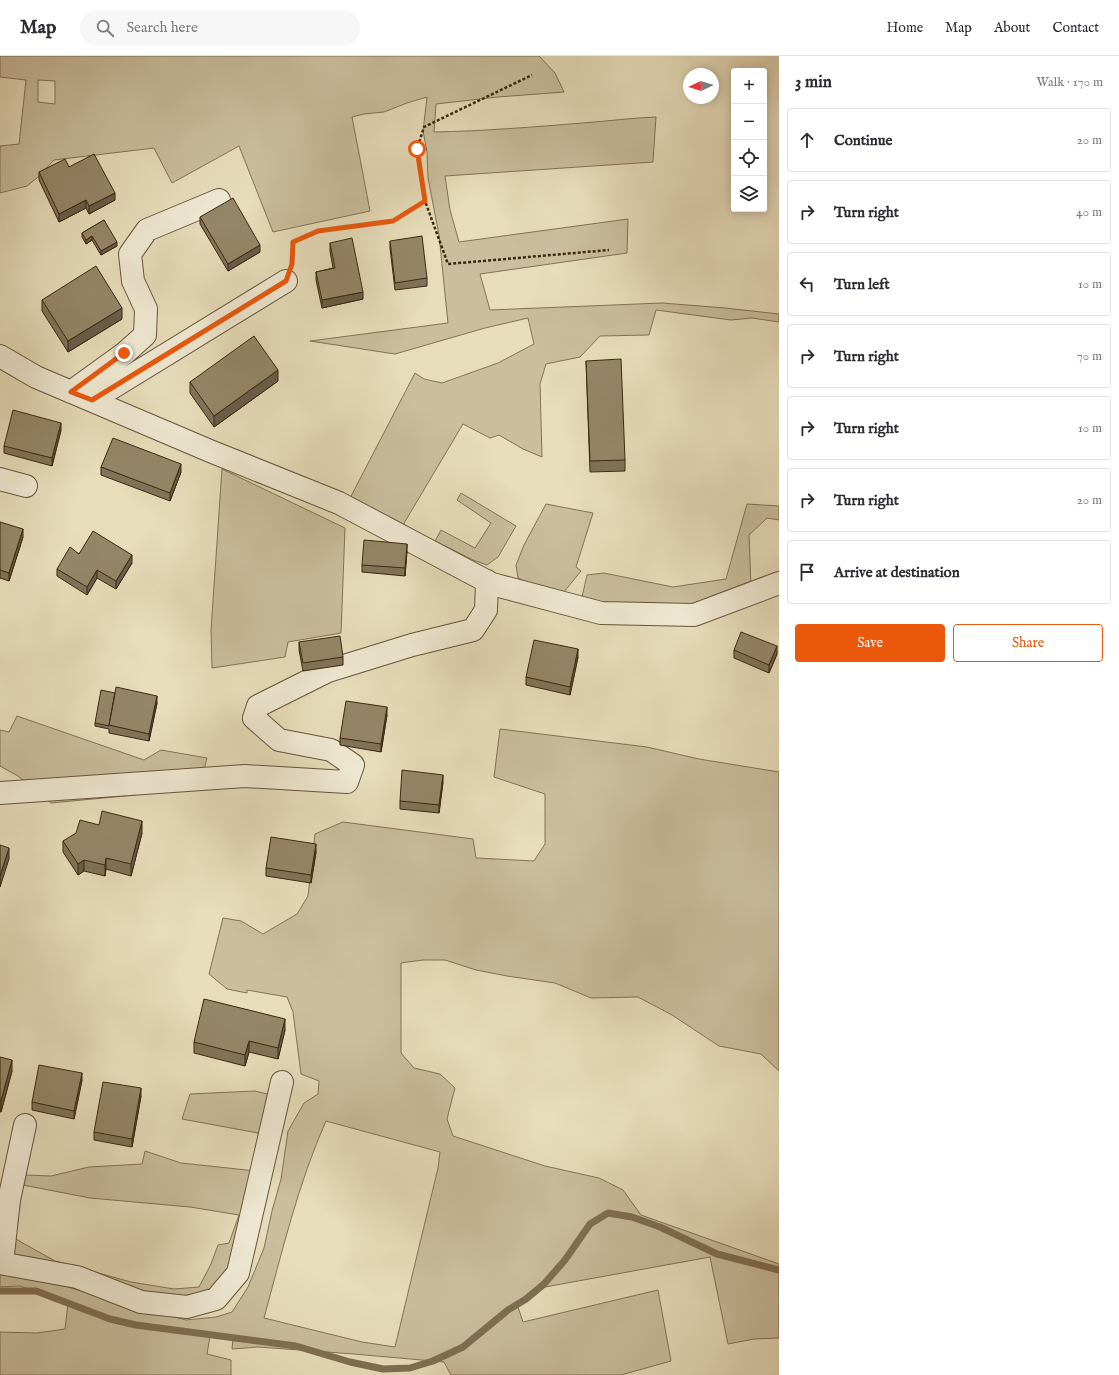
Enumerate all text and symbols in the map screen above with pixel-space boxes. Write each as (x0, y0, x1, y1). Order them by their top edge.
search box (80, 10, 360, 46)
text: Map (20, 16, 56, 40)
icon: search (94, 17, 116, 39)
text: Search here (126, 18, 198, 37)
text: Home (887, 19, 923, 37)
text: Map (945, 19, 972, 37)
text: About (994, 19, 1030, 37)
text: Contact (1052, 19, 1099, 37)
north arrow (683, 68, 719, 104)
map controls (731, 68, 767, 212)
button: + (731, 68, 767, 104)
text: 3 min (795, 72, 832, 93)
text: Walk · 170 m (1037, 74, 1103, 91)
button: − (731, 104, 767, 140)
icon: ahead (796, 129, 818, 151)
text: Continue (834, 131, 892, 150)
text: 20 m (1077, 132, 1102, 149)
route start (408, 140, 426, 158)
button: locate (731, 140, 767, 176)
button: layers (731, 176, 767, 212)
icon: right (796, 201, 818, 223)
text: Turn right (834, 203, 899, 222)
text: 40 m (1076, 204, 1102, 221)
icon: left (796, 273, 818, 295)
text: Turn left (834, 275, 890, 294)
text: 10 m (1078, 276, 1102, 293)
route end (115, 344, 133, 362)
icon: right (796, 345, 818, 367)
text: Turn right (834, 347, 899, 366)
text: 70 m (1077, 348, 1102, 365)
icon: right (796, 417, 818, 439)
text: Turn right (834, 419, 899, 438)
text: 10 m (1078, 420, 1102, 437)
icon: right (796, 489, 818, 511)
text: Turn right (834, 491, 899, 510)
text: 20 m (1077, 492, 1102, 509)
icon: arrive (796, 561, 818, 583)
text: Arrive at destination (834, 563, 960, 582)
button: Save (795, 624, 945, 662)
button: Share (953, 624, 1103, 662)

